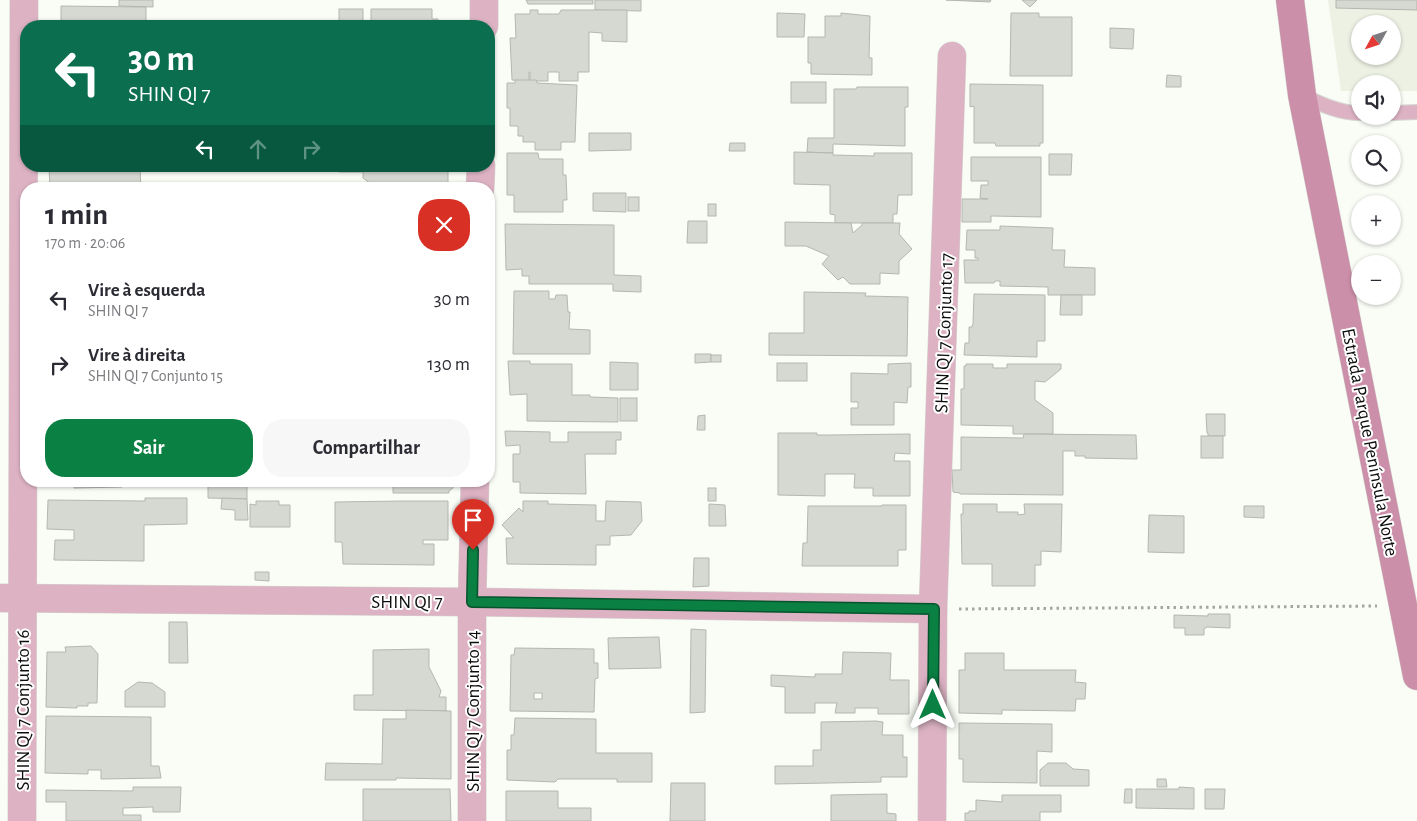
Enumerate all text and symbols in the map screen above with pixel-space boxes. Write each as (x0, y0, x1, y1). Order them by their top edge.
north arrow (1351, 15, 1401, 65)
map controls (1351, 15, 1401, 305)
icon: left (45, 40, 110, 105)
text: 30 m (128, 42, 195, 77)
button: sound (1351, 75, 1401, 125)
text: SHIN QI 7 (128, 83, 211, 105)
icon: left (191, 135, 219, 163)
icon: ahead (244, 135, 272, 163)
icon: right (297, 135, 325, 163)
button: search (1351, 135, 1401, 185)
button: + (1351, 195, 1401, 245)
button: close (418, 199, 470, 251)
text: 1 min (45, 200, 108, 230)
text: 170 m · 20:06 (45, 235, 125, 251)
street label: SHIN QI 7 Conjunto 17 (932, 253, 957, 413)
button: − (1351, 255, 1401, 305)
text: Vire à esquerda (88, 281, 205, 300)
icon: left (45, 286, 73, 314)
text: 30 m (434, 290, 470, 309)
text: SHIN QI 7 (88, 303, 148, 319)
street label: Estrada Parque Península Norte (1338, 327, 1401, 558)
text: Vire à direita (88, 346, 186, 365)
icon: right (45, 351, 73, 379)
text: 130 m (427, 355, 470, 374)
text: SHIN QI 7 Conjunto 15 (88, 368, 223, 384)
button: Sair (45, 419, 253, 477)
button: Compartilhar (263, 419, 470, 477)
pin (452, 499, 494, 550)
icon: arrive (459, 506, 487, 534)
street label: SHIN QI 7 (371, 593, 443, 612)
street label: SHIN QI 7 Conjunto 16 (14, 629, 33, 791)
street label: SHIN QI 7 Conjunto 14 (464, 630, 483, 792)
position arrow (906, 678, 958, 730)

